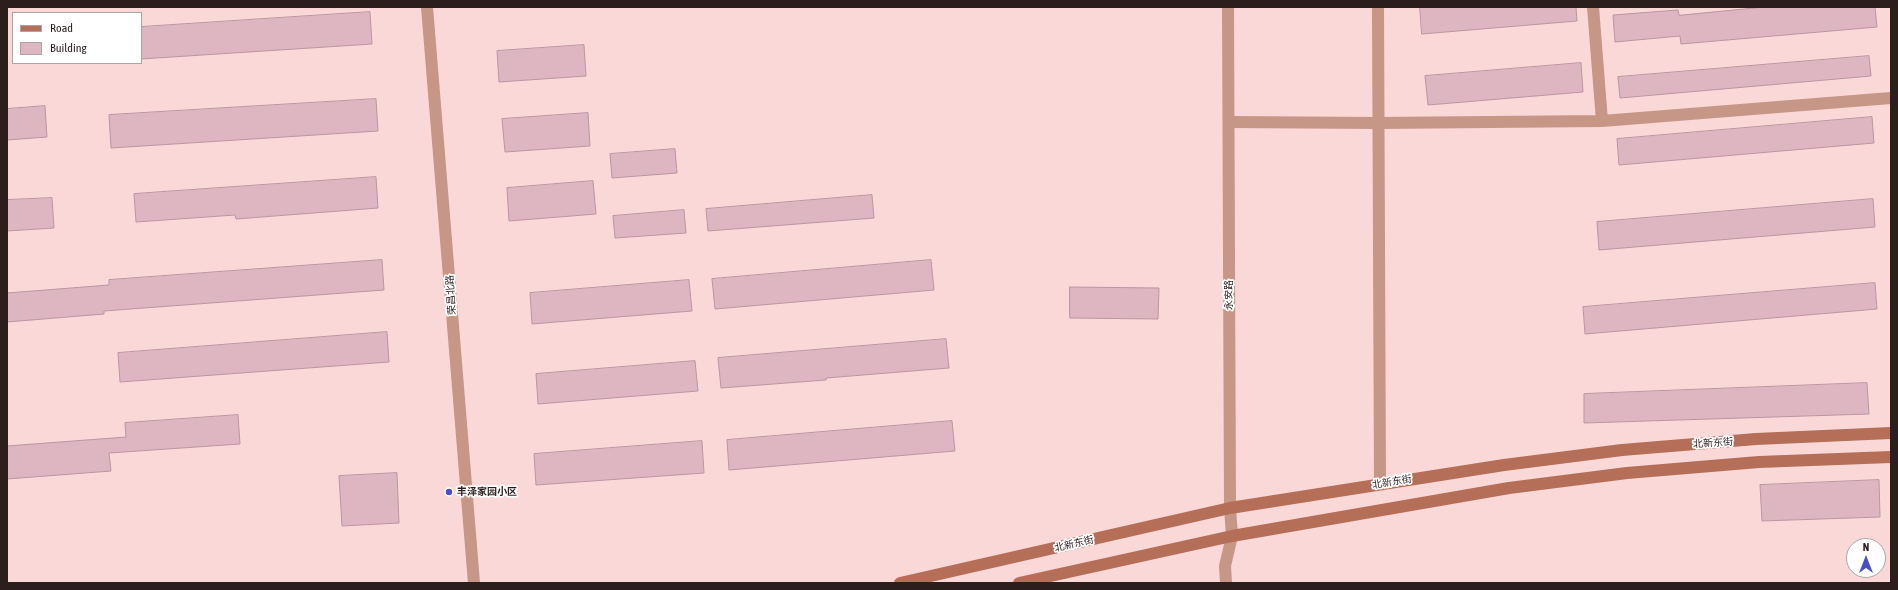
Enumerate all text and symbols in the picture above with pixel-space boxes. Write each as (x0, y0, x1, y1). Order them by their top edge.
legend (12, 12, 142, 64)
text: Road (50, 21, 73, 35)
text: Building (50, 41, 87, 55)
street label: 荣昌北路 (444, 275, 458, 315)
street label: 永安路 (1223, 280, 1235, 310)
street label: 北新东街 (1693, 436, 1733, 450)
street label: 北新东街 (1371, 473, 1413, 491)
place label: 丰泽家园小区 (457, 486, 517, 498)
marker: 丰泽家园小区 (444, 487, 454, 497)
street label: 北新东街 (1053, 534, 1095, 554)
north arrow (1846, 538, 1886, 578)
text: N (1863, 541, 1869, 553)

